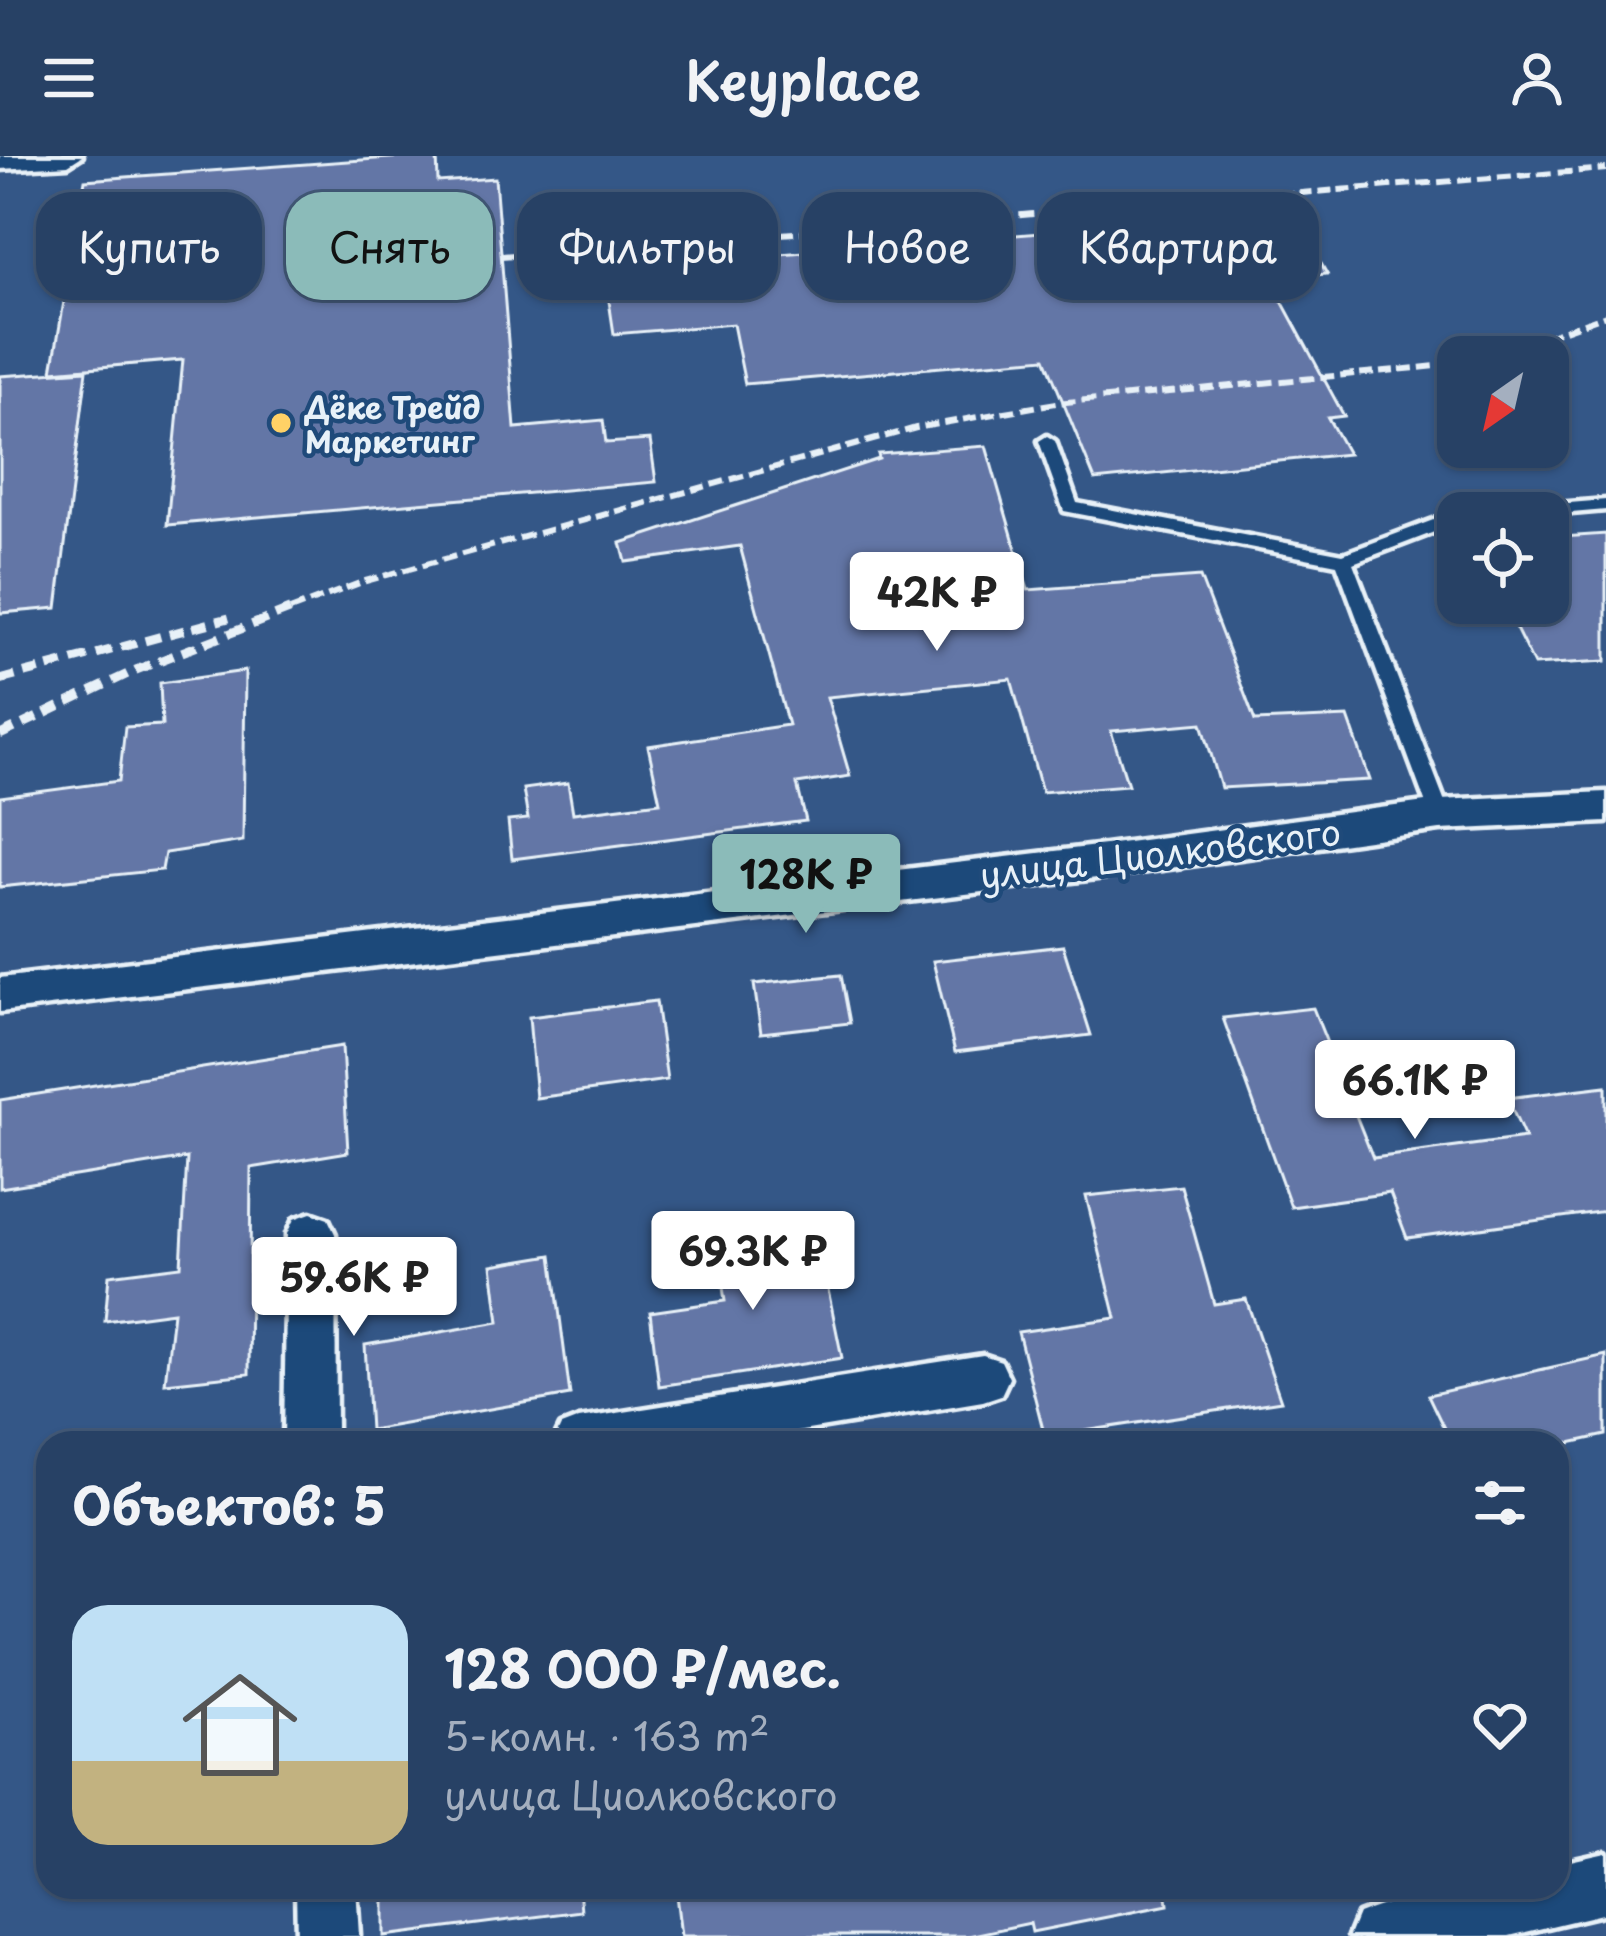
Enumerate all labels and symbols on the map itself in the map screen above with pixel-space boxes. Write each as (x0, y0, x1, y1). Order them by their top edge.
north arrow (1437, 336, 1569, 468)
place label: Дёке Трейд Маркетинг (304, 384, 481, 463)
marker: Дёке Трейд Маркетинг (268, 410, 294, 436)
pin: 42K ₽ (853, 552, 1021, 654)
street label: улица Циолковского (976, 803, 1344, 901)
pin: 128K ₽ (708, 834, 904, 936)
pin: 66.1K ₽ (1304, 1040, 1526, 1142)
pin: 69.3K ₽ (642, 1211, 864, 1313)
pin: 59.6K ₽ (243, 1237, 465, 1339)

